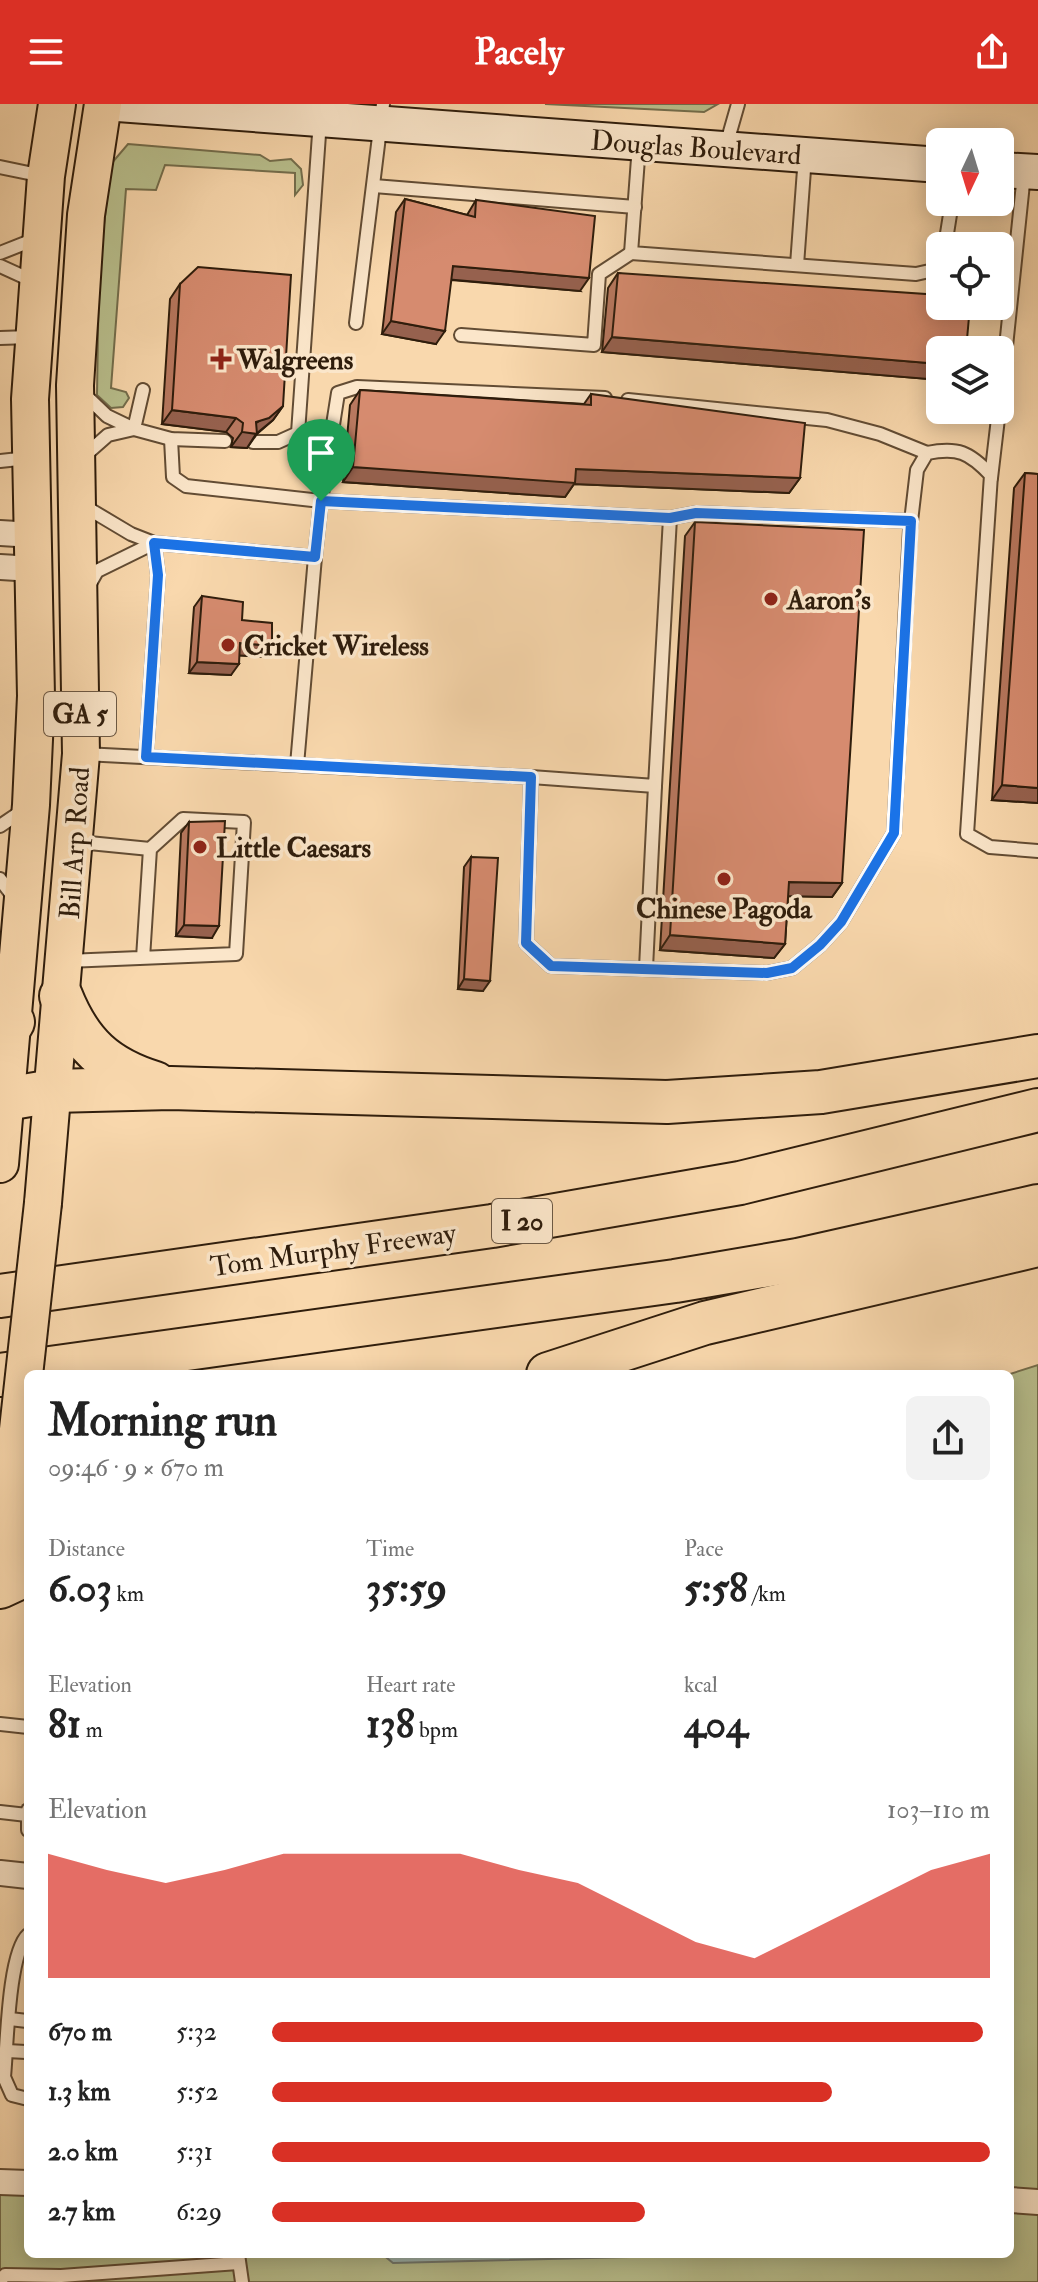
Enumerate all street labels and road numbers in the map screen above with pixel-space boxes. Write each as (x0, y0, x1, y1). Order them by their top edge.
street label: Douglas Boulevard (589, 124, 803, 173)
road number: GA 5 (44, 692, 116, 736)
street label: Bill Arp Road (53, 766, 98, 920)
road number: I 20 (492, 1199, 552, 1243)
street label: Tom Murphy Freeway (208, 1216, 459, 1285)

